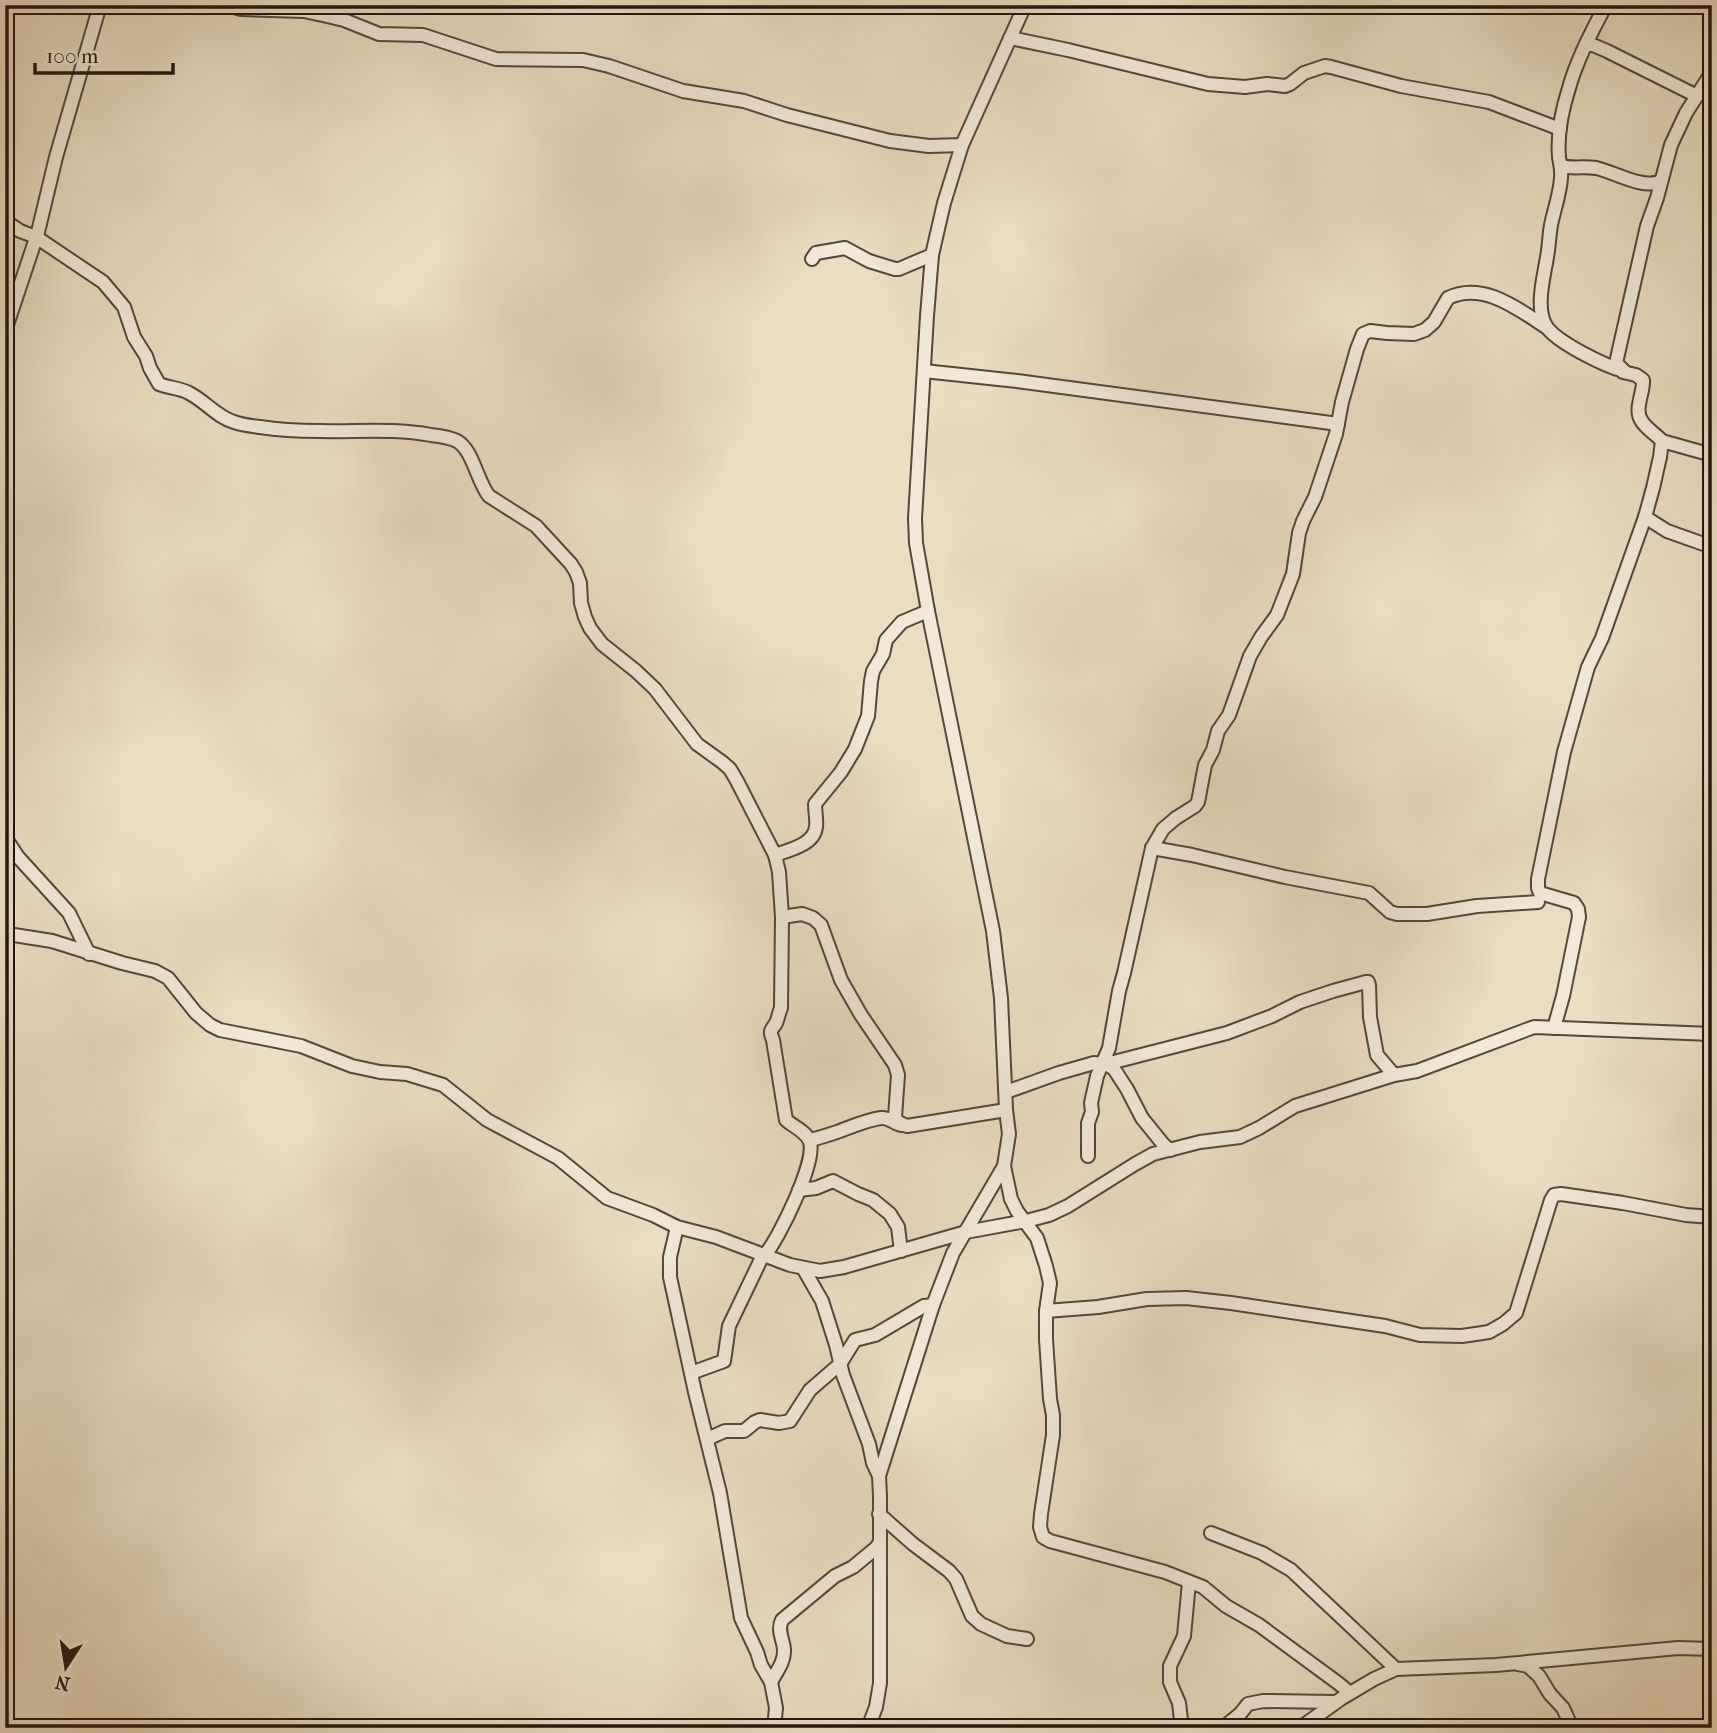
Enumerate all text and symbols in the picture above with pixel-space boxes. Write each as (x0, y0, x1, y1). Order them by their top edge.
scale bar (35, 32, 173, 76)
text: 100 m (46, 44, 99, 68)
north arrow (32, 1632, 102, 1702)
text: N (53, 1670, 72, 1695)

